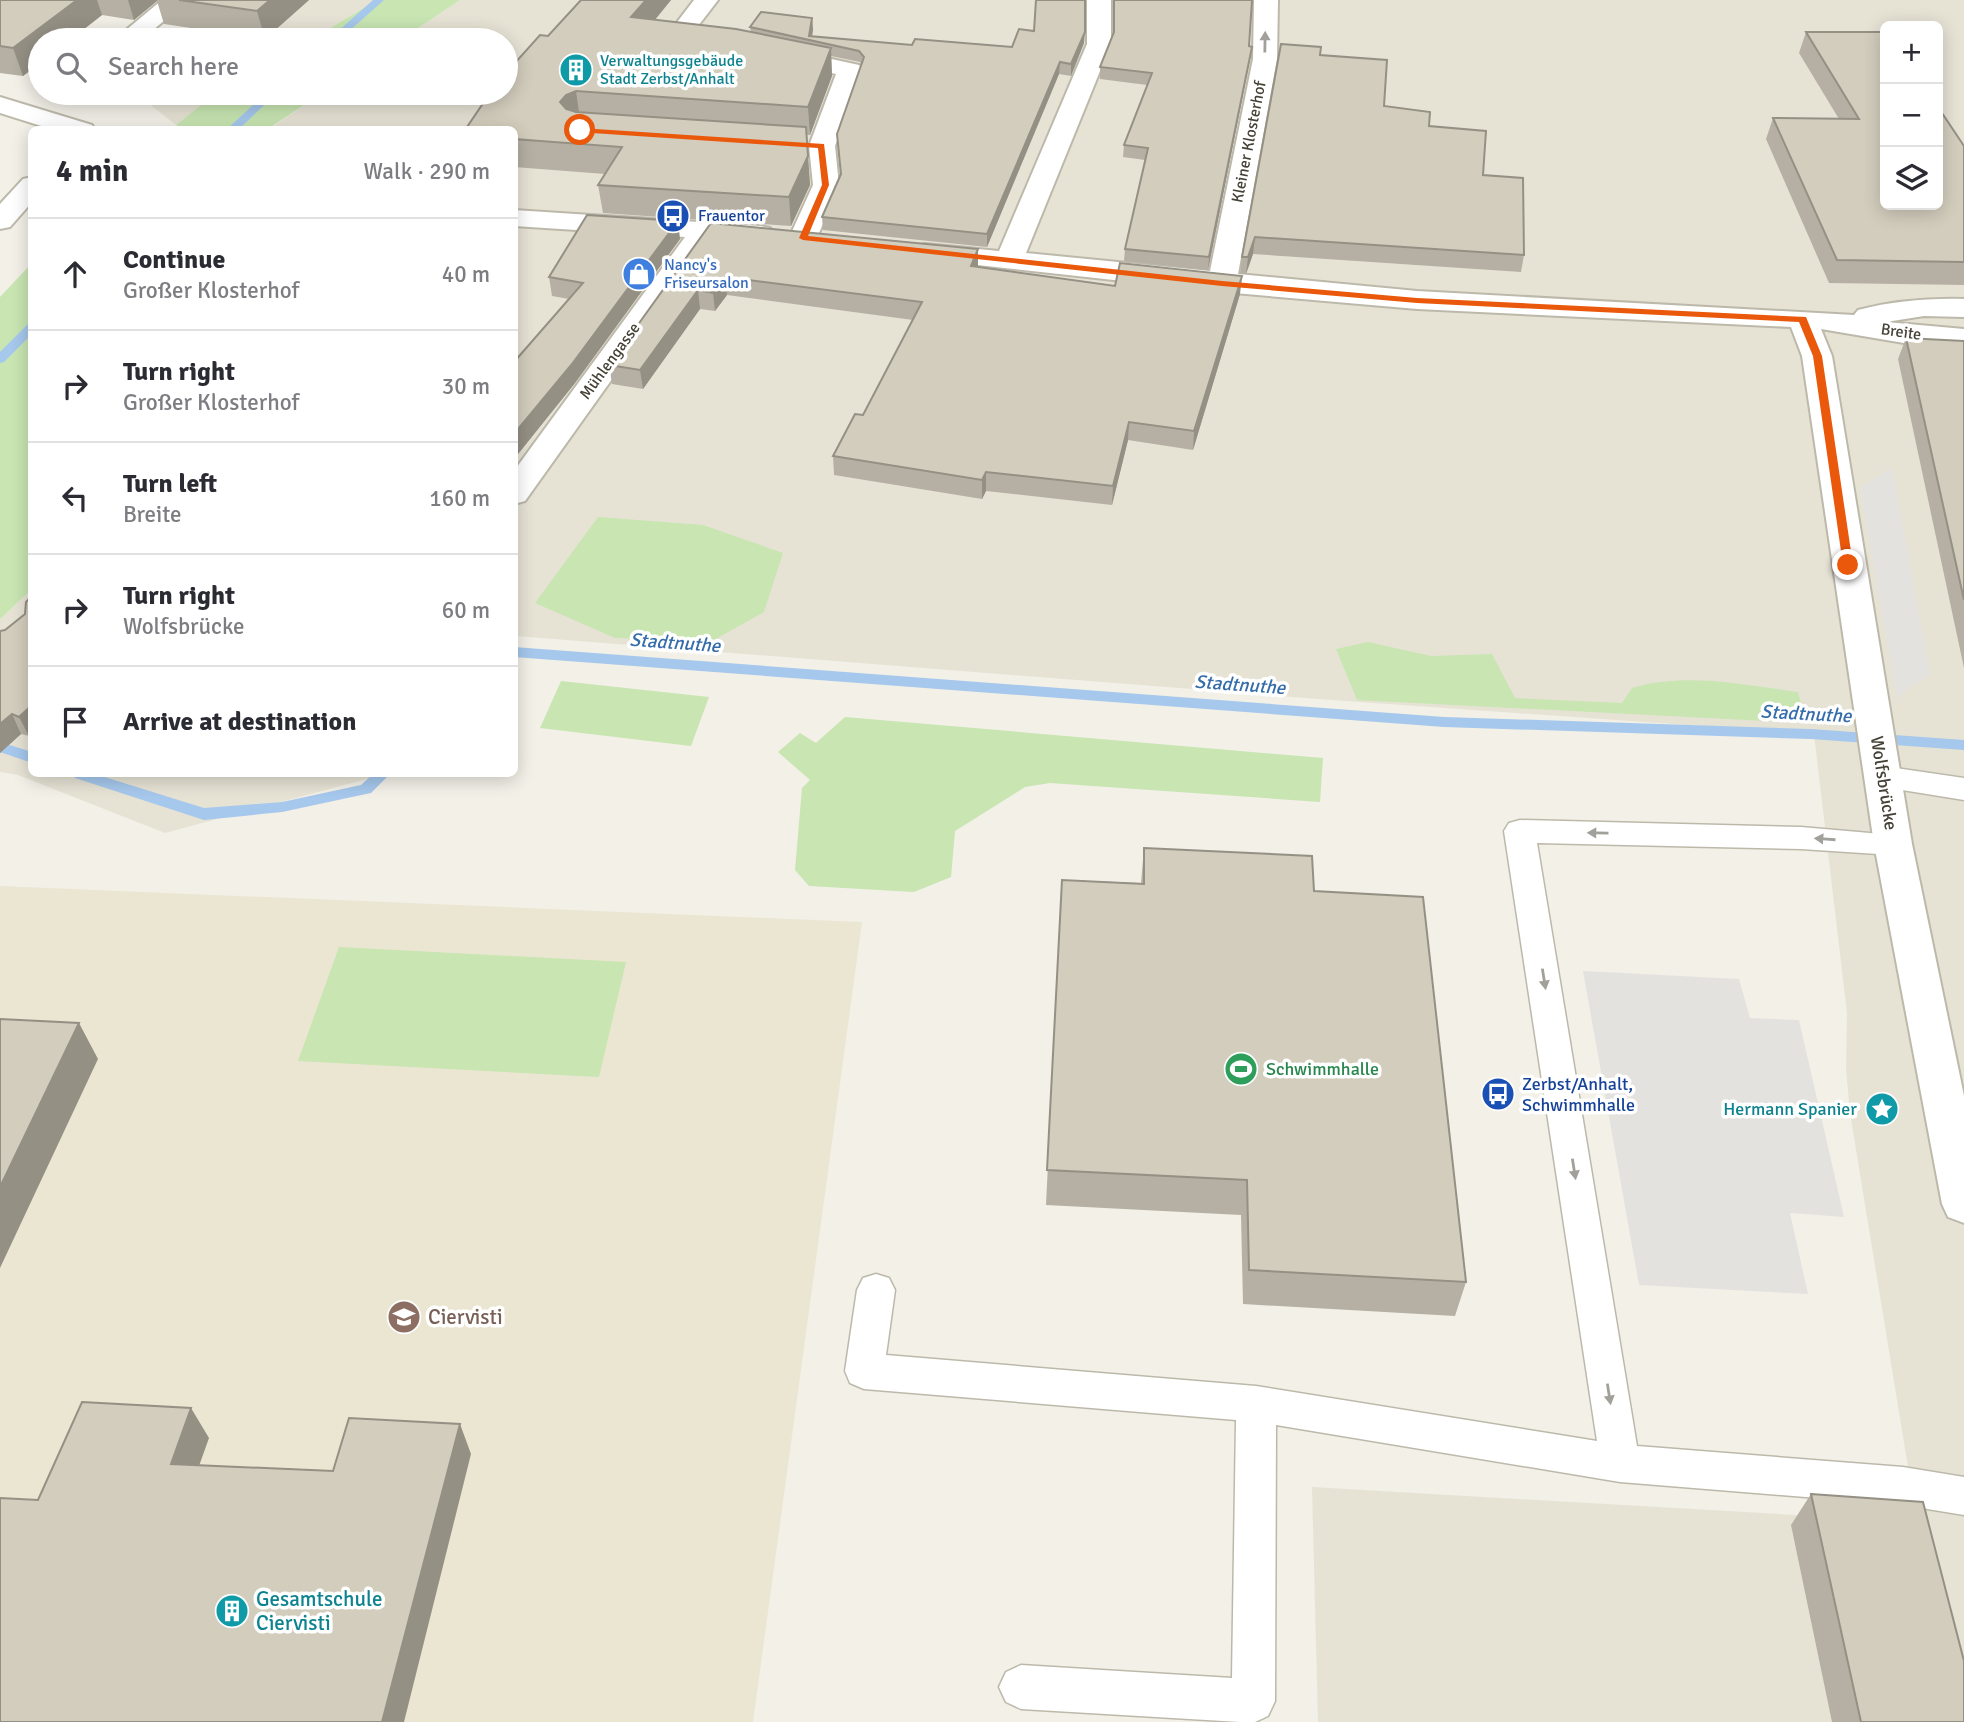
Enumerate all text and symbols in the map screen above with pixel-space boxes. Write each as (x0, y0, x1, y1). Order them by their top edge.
map controls (1880, 21, 1943, 210)
button: + (1880, 21, 1943, 84)
search box (28, 28, 518, 105)
one-way arrow (1260, 31, 1271, 53)
icon: search (52, 48, 90, 86)
text: Search here (108, 51, 239, 83)
building icon: Verwaltungsgebäude Stadt Zerbst/Anhalt (557, 51, 595, 89)
place label: Verwaltungsgebäude Stadt Zerbst/Anhalt (600, 51, 743, 89)
street label: Kleiner Klosterhof (1227, 79, 1271, 205)
button: − (1880, 84, 1943, 147)
route start (564, 114, 595, 145)
button: layers (1880, 147, 1943, 210)
text: 4 min (56, 153, 128, 190)
text: Walk · 290 m (364, 157, 490, 186)
bus stop icon: Frauentor (654, 197, 692, 235)
place label: Frauentor (698, 206, 765, 226)
text: Continue (123, 244, 225, 276)
icon: ahead (56, 255, 94, 293)
shop icon: Nancy's Friseursalon (620, 255, 658, 293)
place label: Nancy's Friseursalon (664, 255, 749, 293)
text: 40 m (442, 260, 490, 289)
text: Großer Klosterhof (123, 276, 299, 305)
street label: Mühlengasse (575, 319, 645, 403)
street label: Breite (1879, 319, 1923, 345)
text: Turn right (123, 356, 235, 388)
icon: right (56, 367, 94, 405)
text: 30 m (442, 372, 490, 401)
text: Großer Klosterhof (123, 388, 299, 417)
text: Turn left (123, 468, 217, 500)
icon: left (56, 479, 94, 517)
text: 160 m (429, 484, 490, 513)
text: Breite (123, 500, 182, 529)
route end (1832, 549, 1863, 580)
text: Turn right (123, 580, 235, 612)
icon: right (56, 591, 94, 629)
text: 60 m (442, 596, 490, 625)
text: Wolfsbrücke (123, 612, 245, 641)
water label: Stadtnuthe (629, 628, 723, 658)
water label: Stadtnuthe (1194, 670, 1288, 700)
water label: Stadtnuthe (1760, 700, 1853, 728)
icon: arrive (56, 703, 94, 741)
text: Arrive at destination (123, 706, 356, 738)
street label: Wolfsbrücke (1866, 734, 1902, 832)
one-way arrow (1587, 827, 1609, 838)
one-way arrow (1814, 834, 1836, 845)
one-way arrow (1538, 968, 1549, 990)
sports icon: Schwimmhalle (1222, 1050, 1260, 1088)
place label: Schwimmhalle (1266, 1058, 1379, 1080)
place label: Zerbst/Anhalt, Schwimmhalle (1522, 1073, 1635, 1116)
bus stop icon: Zerbst/Anhalt, Schwimmhalle (1479, 1075, 1517, 1113)
place icon: Hermann Spanier (1863, 1090, 1901, 1128)
place label: Hermann Spanier (1723, 1098, 1857, 1120)
one-way arrow (1569, 1158, 1580, 1180)
school or university icon: Ciervisti (385, 1298, 423, 1336)
place label: Ciervisti (428, 1304, 503, 1330)
one-way arrow (1604, 1383, 1615, 1405)
place label: Gesamtschule Ciervisti (256, 1586, 382, 1636)
building icon: Gesamtschule Ciervisti (213, 1592, 251, 1630)

